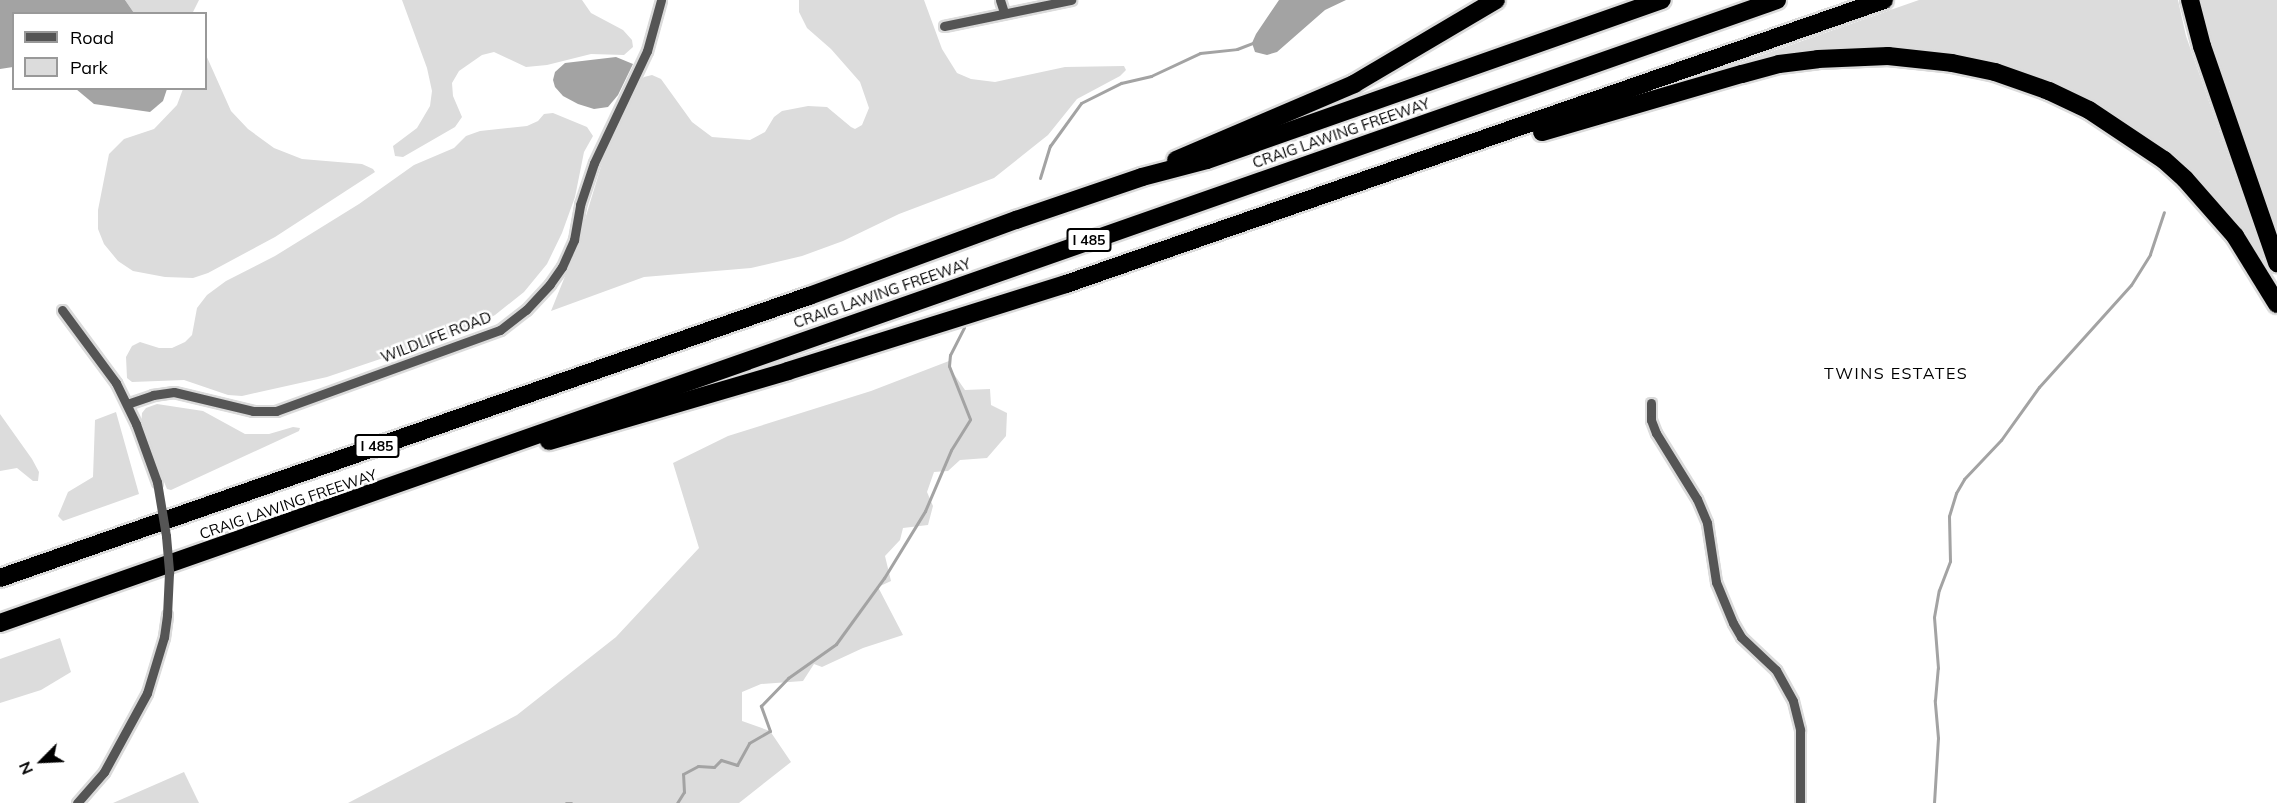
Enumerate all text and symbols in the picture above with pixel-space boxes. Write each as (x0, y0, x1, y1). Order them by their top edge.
legend (12, 12, 207, 90)
text: Road (70, 26, 114, 49)
text: Park (70, 56, 108, 79)
street label: CRAIG LAWING FREEWAY (1250, 94, 1432, 172)
road number: I 485 (1065, 229, 1113, 251)
street label: CRAIG LAWING FREEWAY (791, 254, 973, 332)
street label: WILDLIFE ROAD (378, 308, 494, 366)
district label: TWINS ESTATES (1824, 363, 1968, 383)
road number: I 485 (353, 435, 401, 457)
street label: CRAIG LAWING FREEWAY (197, 465, 379, 543)
north arrow (12, 731, 72, 791)
text: N (14, 759, 37, 778)

